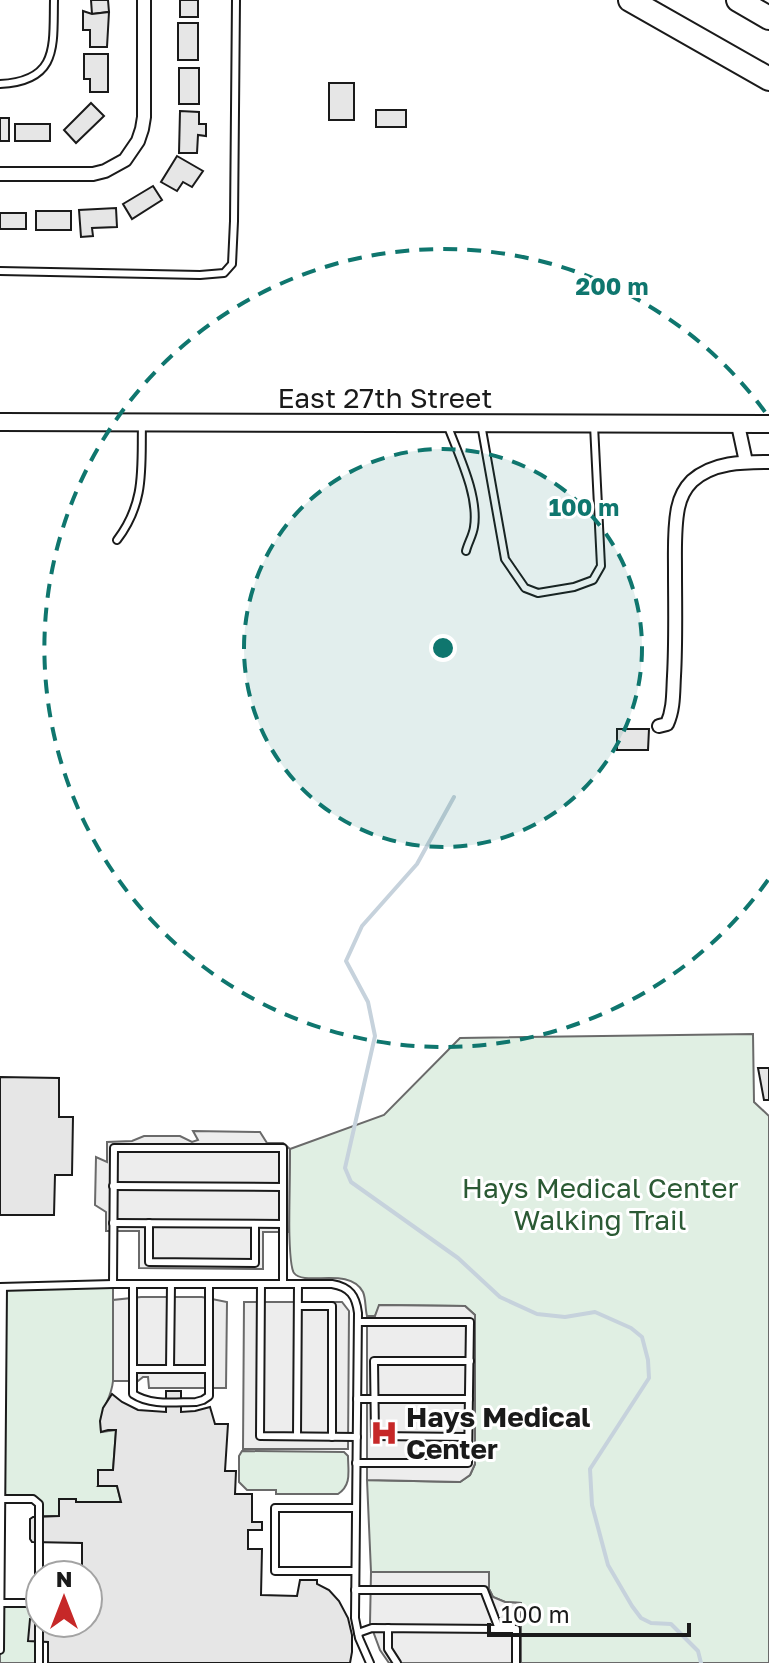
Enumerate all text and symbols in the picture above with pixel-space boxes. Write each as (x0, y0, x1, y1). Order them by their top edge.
text: 200 m (576, 271, 648, 300)
street label: East 27th Street (277, 381, 493, 414)
text: 100 m (549, 492, 619, 521)
centre of rings (429, 634, 457, 662)
park label: Hays Medical Center Walking Trail (462, 1171, 738, 1236)
place label: Hays Medical Center (406, 1400, 590, 1465)
hospital icon: Hays Medical Center (369, 1418, 399, 1448)
north arrow (24, 1559, 104, 1639)
text: N (56, 1565, 72, 1592)
scale bar (489, 1587, 689, 1637)
text: 100 m (501, 1599, 570, 1628)

